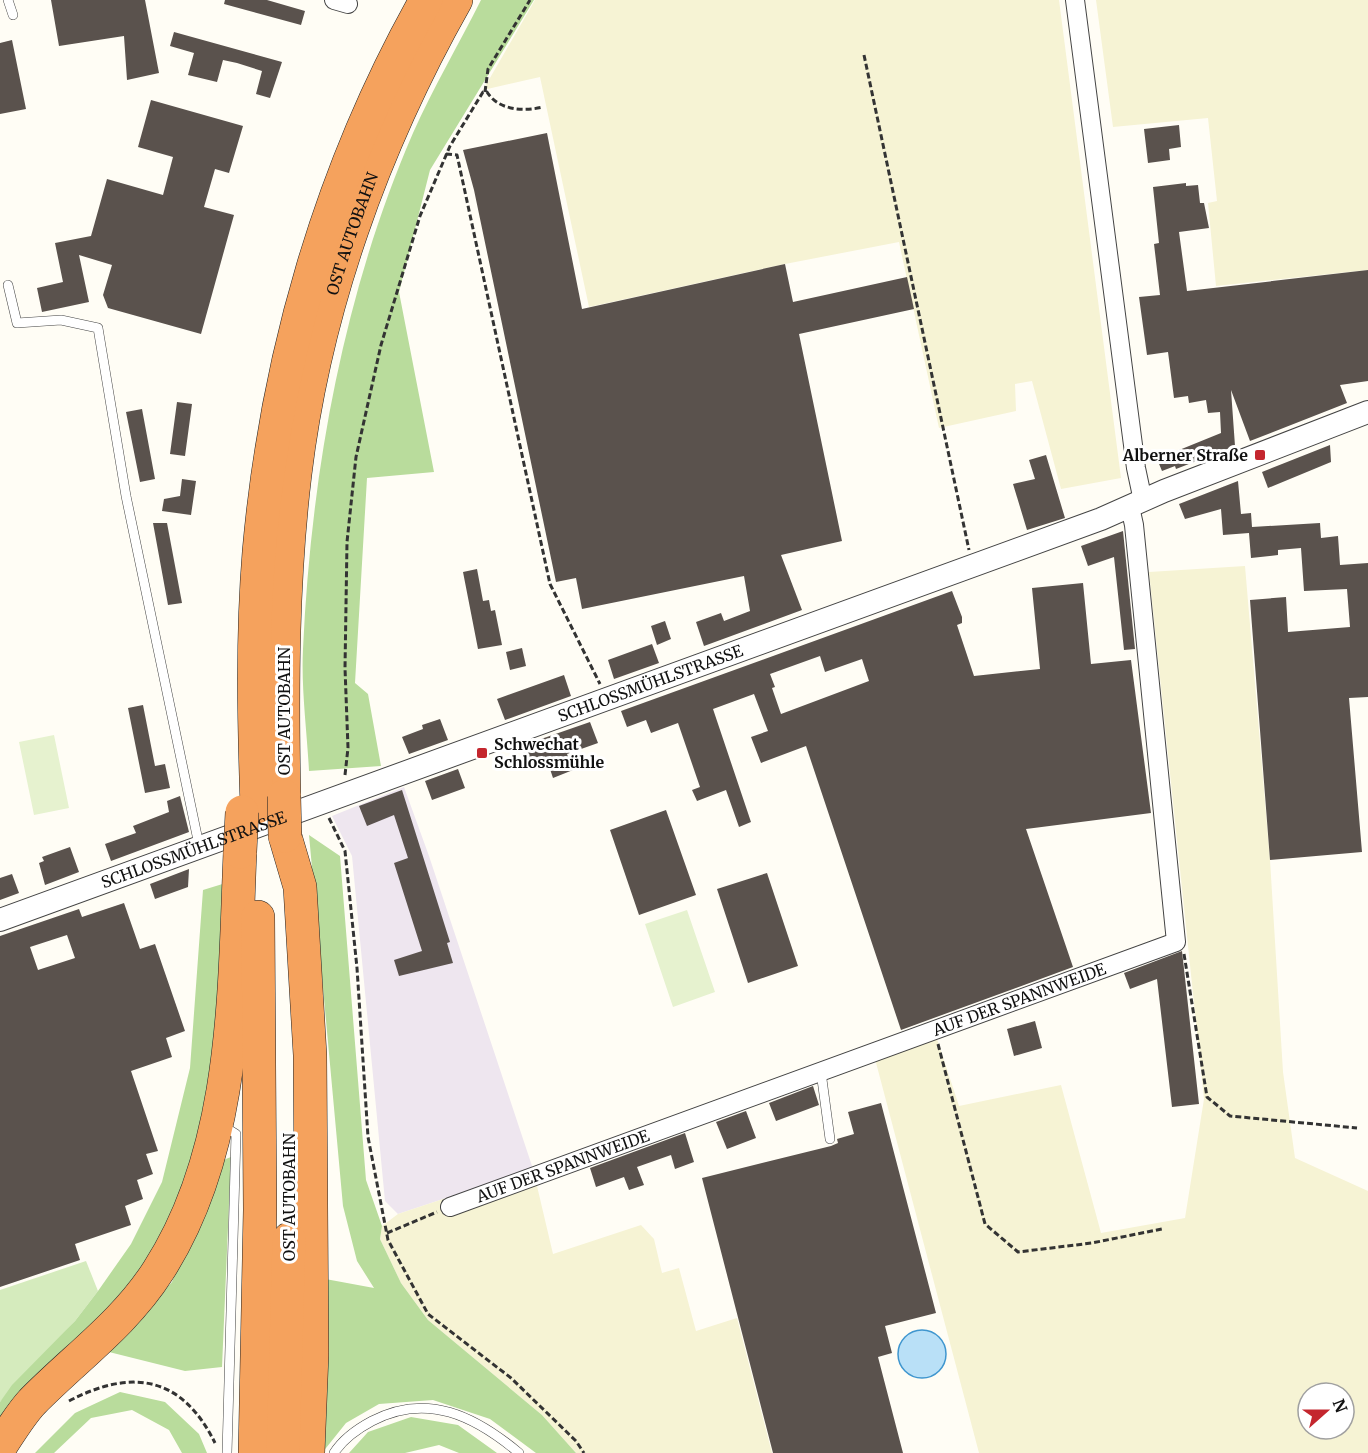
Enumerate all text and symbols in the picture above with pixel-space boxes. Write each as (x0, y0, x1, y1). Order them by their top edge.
street label: OST AUTOBAHN (322, 169, 383, 297)
place label: Alberner Straße (1122, 445, 1248, 465)
marker: Alberner Straße (1253, 448, 1267, 462)
street label: SCHLOSSMÜHLSTRASSE (555, 640, 746, 726)
street label: OST AUTOBAHN (274, 646, 294, 775)
place label: Schwechat Schlossmühle (494, 734, 604, 772)
marker: Schwechat Schlossmühle (475, 746, 489, 760)
street label: SCHLOSSMÜHLSTRASSE (98, 806, 290, 892)
street label: AUF DER SPANNWEIDE (929, 958, 1109, 1040)
street label: AUF DER SPANNWEIDE (473, 1125, 653, 1207)
street label: OST AUTOBAHN (279, 1132, 299, 1261)
north arrow (1296, 1381, 1356, 1441)
text: N (1328, 1396, 1352, 1415)

